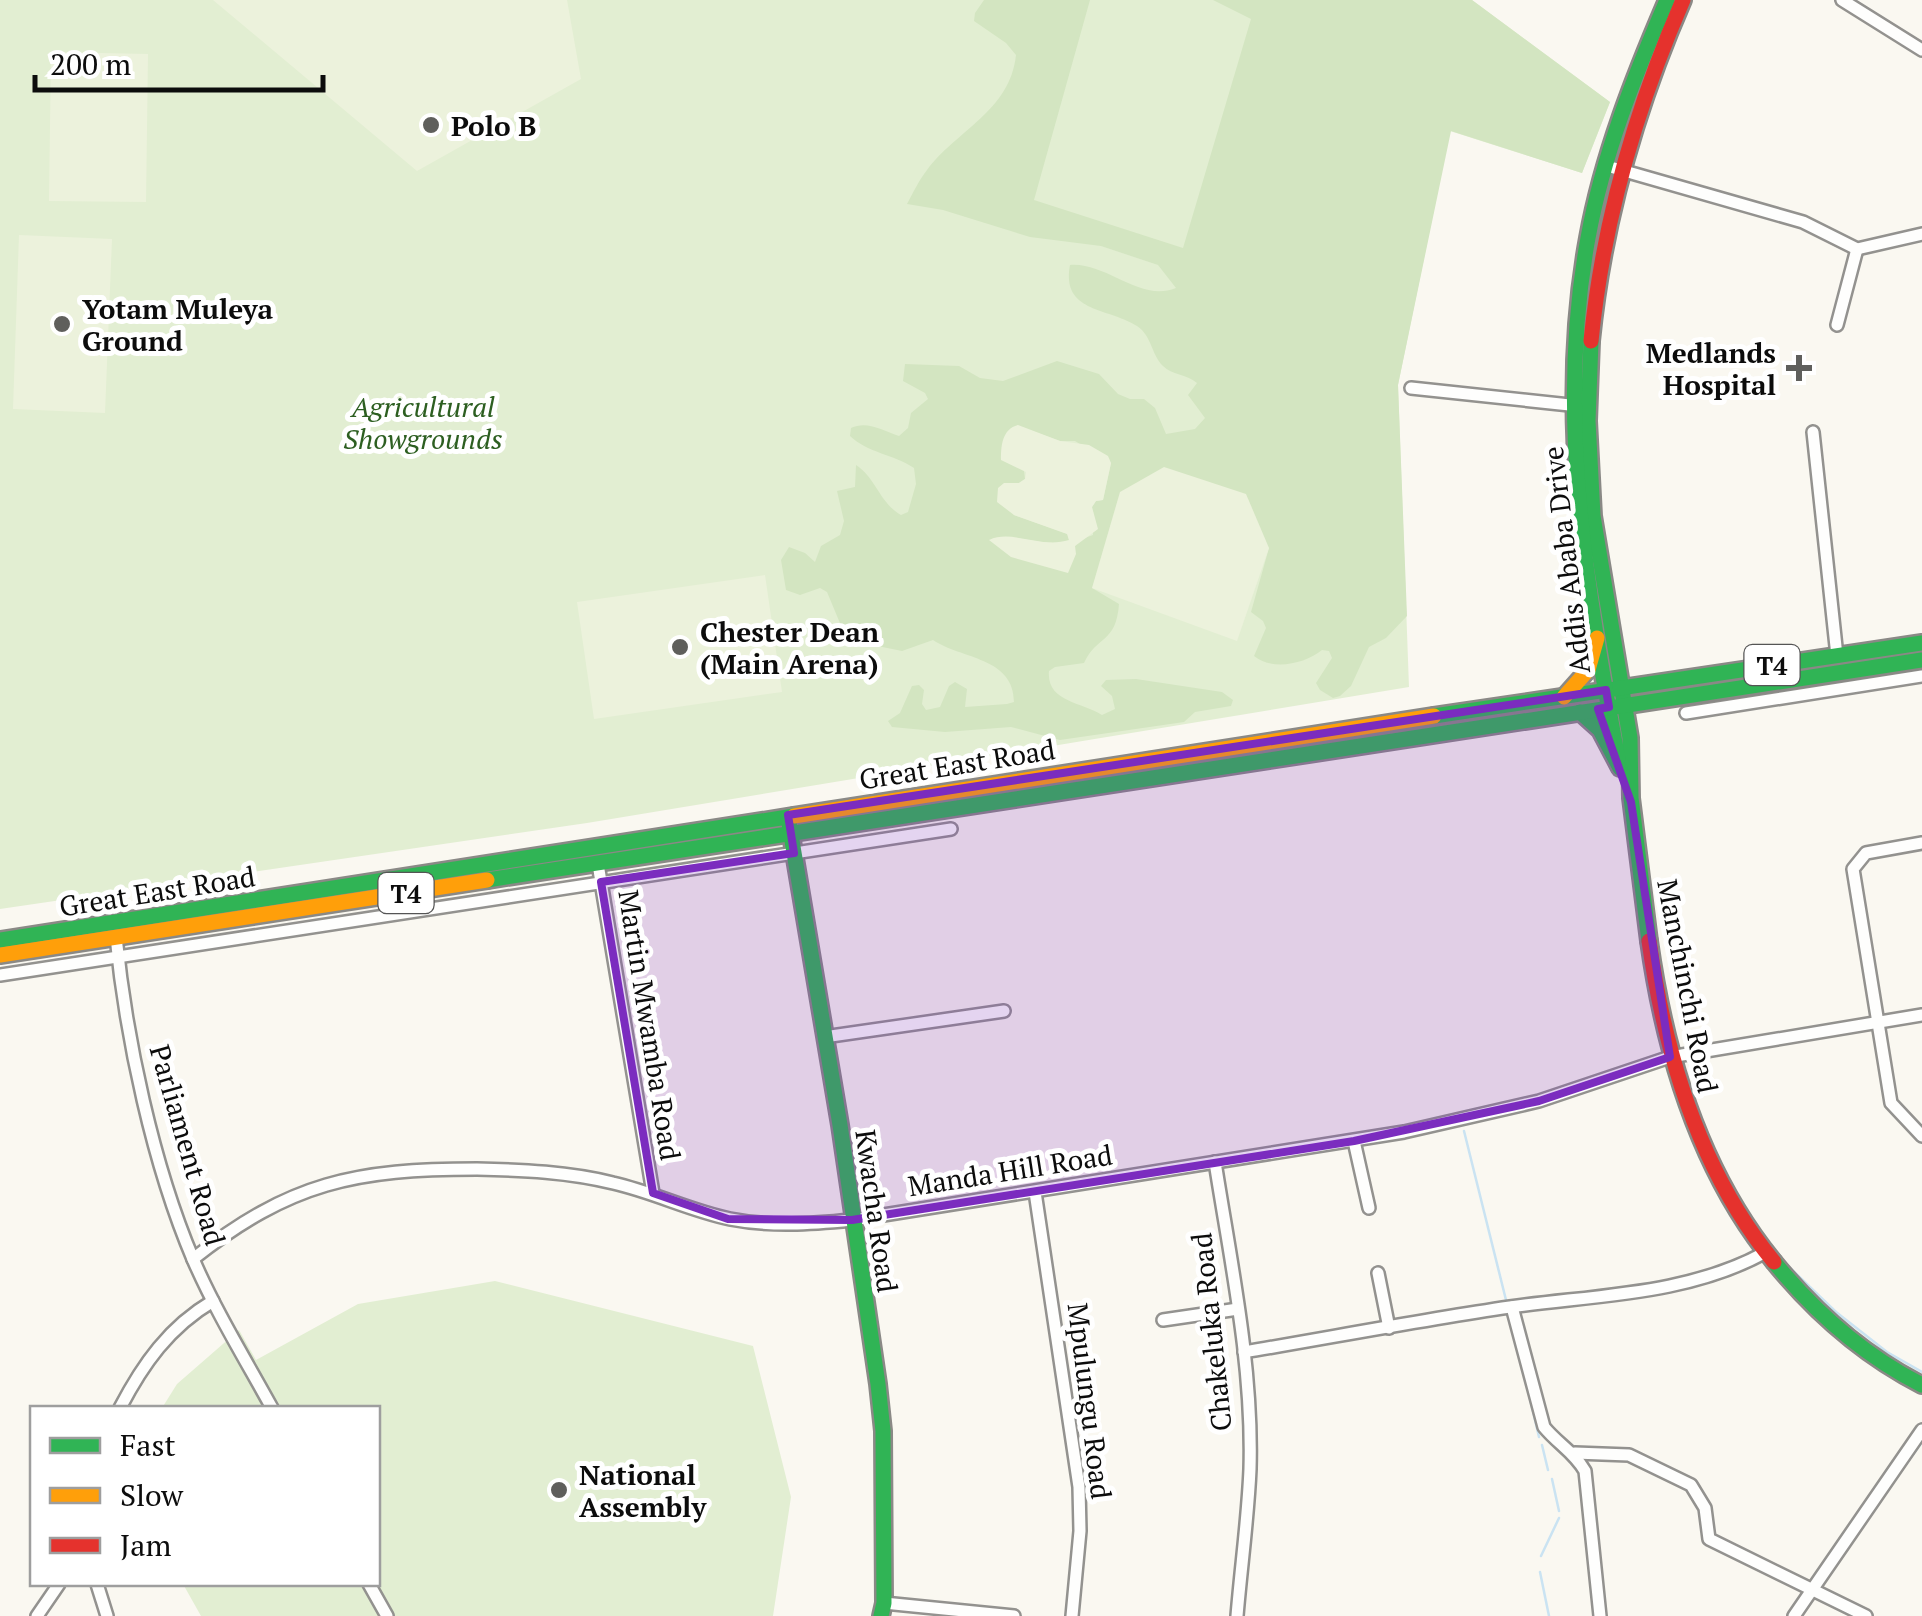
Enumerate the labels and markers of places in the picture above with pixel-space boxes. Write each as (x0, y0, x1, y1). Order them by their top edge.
place label: Polo B (451, 107, 536, 144)
marker: Polo B (420, 114, 442, 136)
place label: Yotam Muleya Ground (82, 290, 274, 359)
marker: Yotam Muleya Ground (51, 313, 73, 335)
place label: Medlands Hospital (1646, 334, 1776, 403)
marker: Medlands Hospital (1786, 355, 1812, 381)
place label: Chester Dean (Main Arena) (700, 613, 879, 682)
marker: Chester Dean (Main Arena) (669, 636, 691, 658)
place label: National Assembly (579, 1456, 707, 1525)
marker: National Assembly (548, 1479, 570, 1501)

